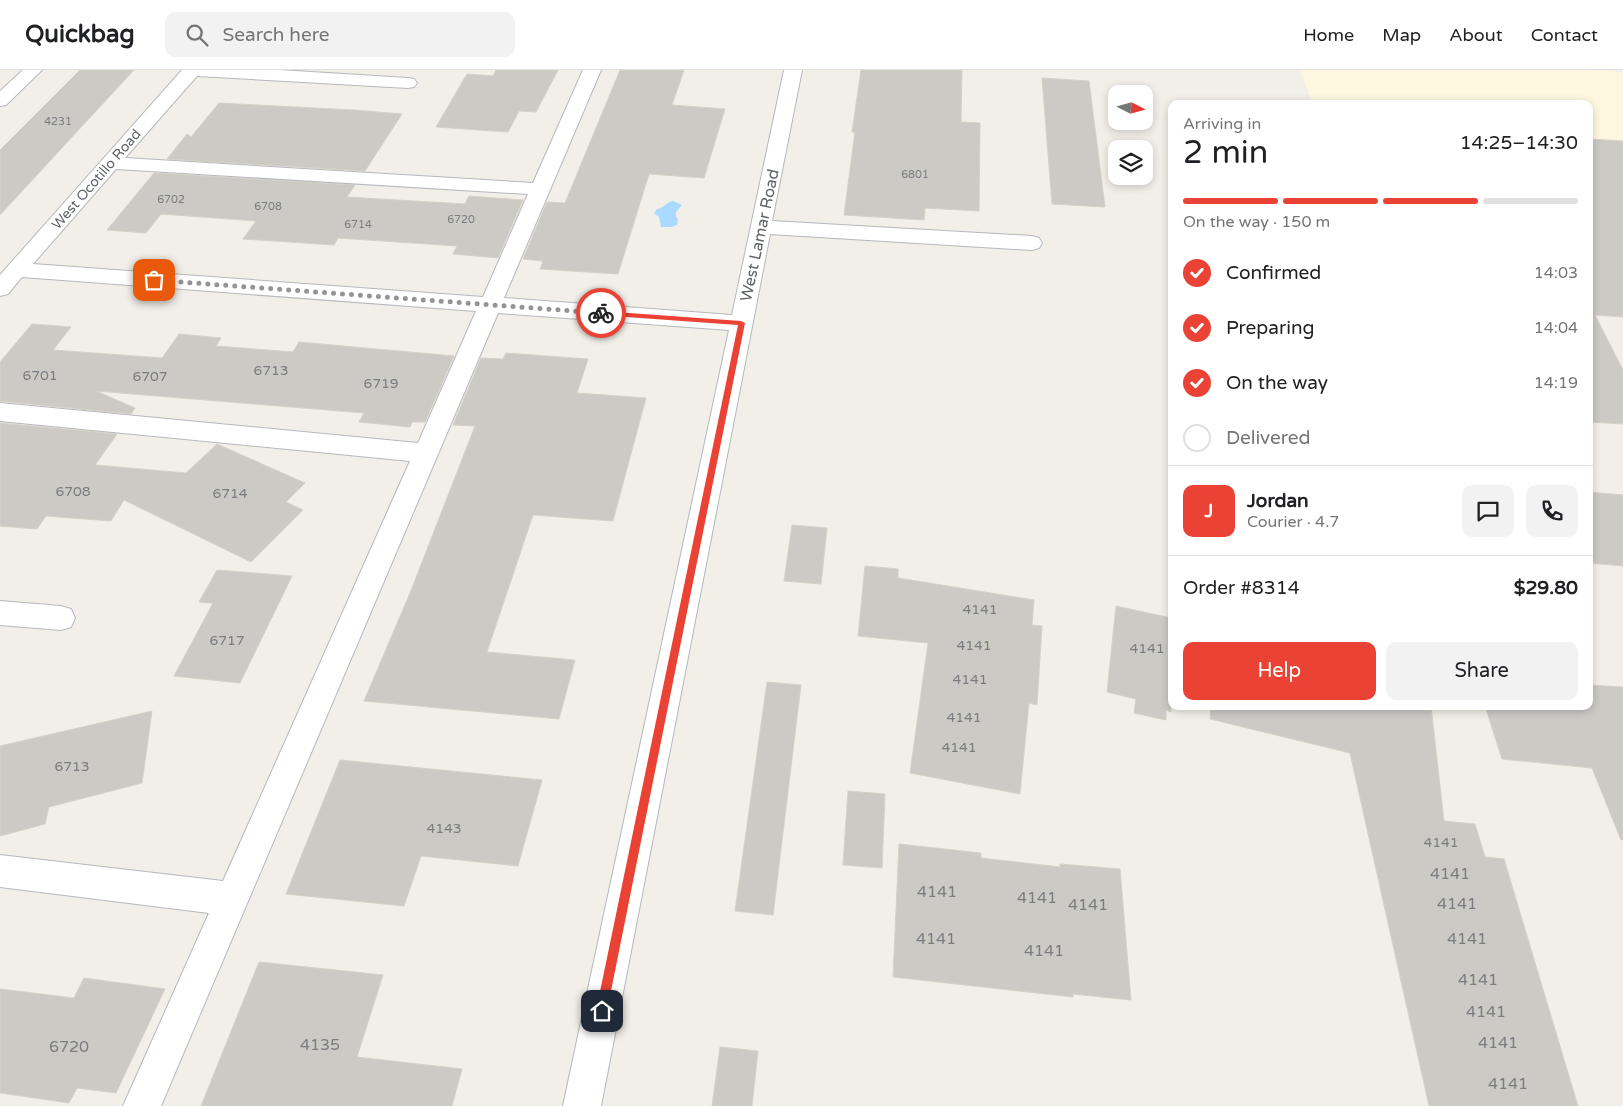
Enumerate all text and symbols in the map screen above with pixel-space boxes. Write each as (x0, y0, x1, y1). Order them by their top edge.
search box (165, 12, 515, 57)
text: Quickbag (25, 20, 135, 49)
icon: search (183, 21, 211, 49)
text: Search here (223, 24, 329, 46)
text: Home (1303, 24, 1354, 46)
text: Map (1382, 24, 1421, 46)
text: About (1449, 24, 1503, 46)
text: Contact (1531, 24, 1598, 46)
north arrow (1108, 85, 1152, 130)
map controls (1108, 85, 1153, 185)
text: Arriving in (1183, 114, 1261, 134)
house number: 4231 (44, 115, 72, 128)
street label: West Ocotillo Road (48, 126, 145, 233)
text: 14:25–14:30 (1460, 132, 1578, 154)
text: 2 min (1183, 134, 1268, 172)
button: layers (1108, 140, 1153, 185)
street label: West Lamar Road (736, 167, 784, 303)
house number: 6801 (901, 168, 929, 181)
house number: 6702 (157, 193, 185, 206)
house number: 6708 (254, 200, 282, 213)
text: On the way · 150 m (1183, 212, 1330, 232)
house number: 6720 (447, 213, 475, 226)
house number: 6714 (344, 218, 372, 231)
pin (133, 259, 175, 301)
icon: check (1183, 259, 1211, 287)
text: Confirmed (1226, 262, 1321, 284)
text: 14:03 (1534, 263, 1578, 283)
icon: bag (140, 266, 168, 294)
courier (576, 288, 626, 338)
icon: bike (587, 299, 615, 327)
icon: check (1183, 314, 1211, 342)
text: Preparing (1226, 317, 1315, 339)
text: 14:04 (1534, 318, 1578, 338)
house number: 6713 (253, 362, 289, 379)
house number: 6701 (22, 367, 58, 384)
house number: 6707 (132, 368, 168, 385)
icon: check (1183, 369, 1211, 397)
text: On the way (1226, 372, 1328, 394)
text: 14:19 (1534, 373, 1578, 393)
house number: 6719 (363, 375, 399, 392)
text: Delivered (1226, 427, 1311, 449)
house number: 6708 (55, 483, 91, 500)
house number: 6714 (212, 485, 248, 502)
button: chat (1462, 485, 1514, 537)
button: phone (1526, 485, 1578, 537)
text: Jordan (1247, 490, 1309, 512)
text: J (1205, 500, 1213, 522)
text: Courier · 4.7 (1247, 512, 1339, 532)
text: Order #8314 (1183, 577, 1300, 599)
text: $29.80 (1514, 577, 1578, 599)
house number: 4141 (962, 601, 998, 618)
house number: 6717 (209, 632, 245, 649)
house number: 4141 (956, 637, 992, 654)
house number: 4141 (1129, 640, 1165, 657)
button: Help (1183, 642, 1376, 700)
button: Share (1386, 642, 1578, 700)
house number: 4141 (952, 671, 988, 688)
house number: 4141 (946, 709, 982, 726)
house number: 4141 (941, 739, 977, 756)
house number: 6713 (54, 758, 90, 775)
house number: 4143 (426, 820, 462, 837)
house number: 4141 (1423, 834, 1459, 851)
house number: 4141 (1430, 864, 1470, 884)
house number: 4141 (917, 882, 957, 902)
house number: 4141 (1017, 888, 1057, 908)
house number: 4141 (1437, 894, 1477, 914)
house number: 4141 (1068, 895, 1108, 915)
house number: 4141 (916, 929, 956, 949)
house number: 4141 (1447, 929, 1487, 949)
house number: 4141 (1024, 941, 1064, 961)
house number: 4141 (1458, 970, 1498, 990)
pin (581, 990, 623, 1032)
icon: home (588, 997, 616, 1025)
house number: 4141 (1466, 1002, 1506, 1022)
house number: 4141 (1478, 1033, 1518, 1053)
house number: 4135 (300, 1035, 340, 1055)
house number: 6720 (49, 1037, 89, 1057)
house number: 4141 (1488, 1074, 1528, 1094)

